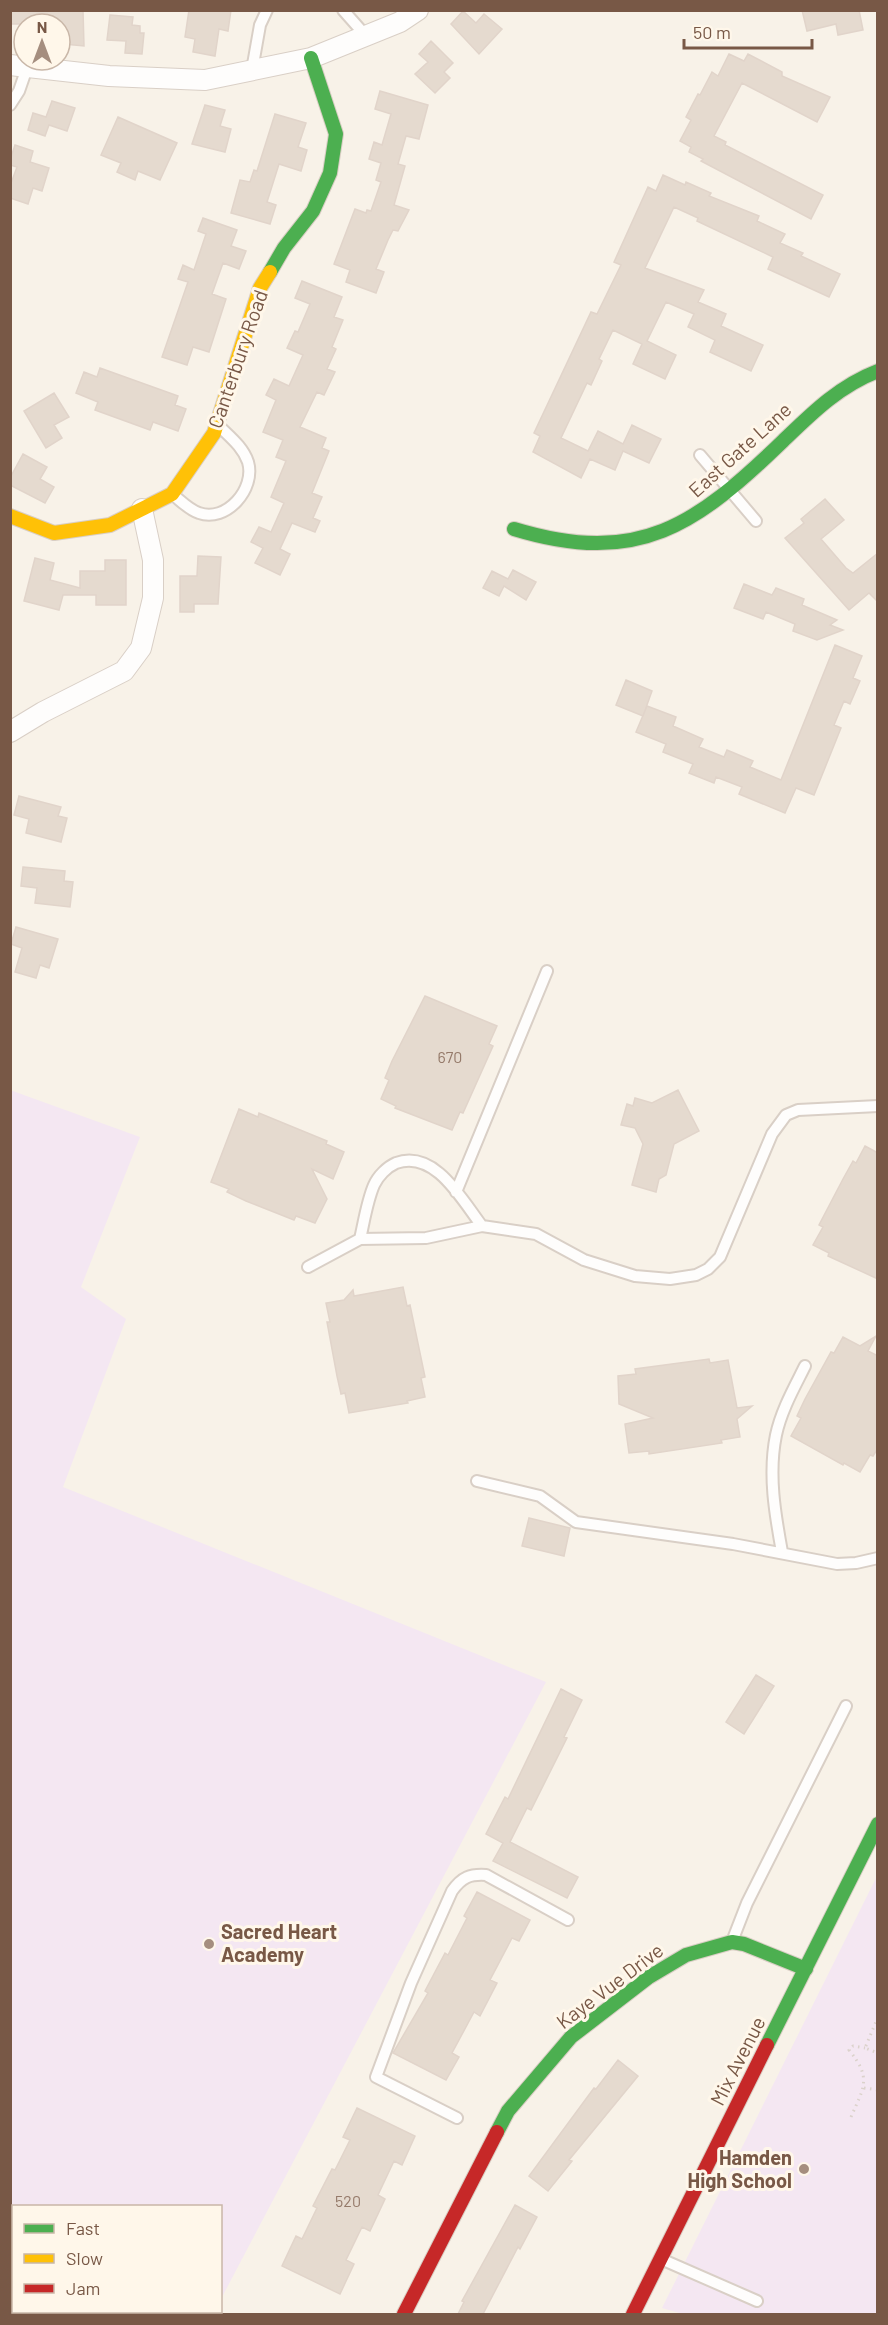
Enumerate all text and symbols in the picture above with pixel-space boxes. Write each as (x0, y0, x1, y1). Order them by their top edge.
north arrow (12, 12, 72, 72)
scale bar (684, 12, 812, 50)
text: N (37, 17, 47, 36)
text: 50 m (693, 21, 731, 43)
street label: Canterbury Road (202, 286, 272, 431)
street label: East Gate Lane (683, 397, 796, 502)
house number: 670 (438, 1047, 462, 1066)
place label: Sacred Heart Academy (221, 1919, 337, 1966)
marker: Sacred Heart Academy (202, 1937, 216, 1951)
street label: Kaye Vue Drive (551, 1937, 668, 2033)
street label: Mix Avenue (705, 2012, 770, 2109)
place label: Hamden High School (688, 2145, 792, 2192)
marker: Hamden High School (797, 2162, 811, 2176)
house number: 520 (335, 2191, 361, 2210)
legend (12, 2205, 222, 2313)
text: Fast (66, 2217, 100, 2239)
text: Slow (66, 2247, 103, 2269)
text: Jam (66, 2277, 100, 2299)

